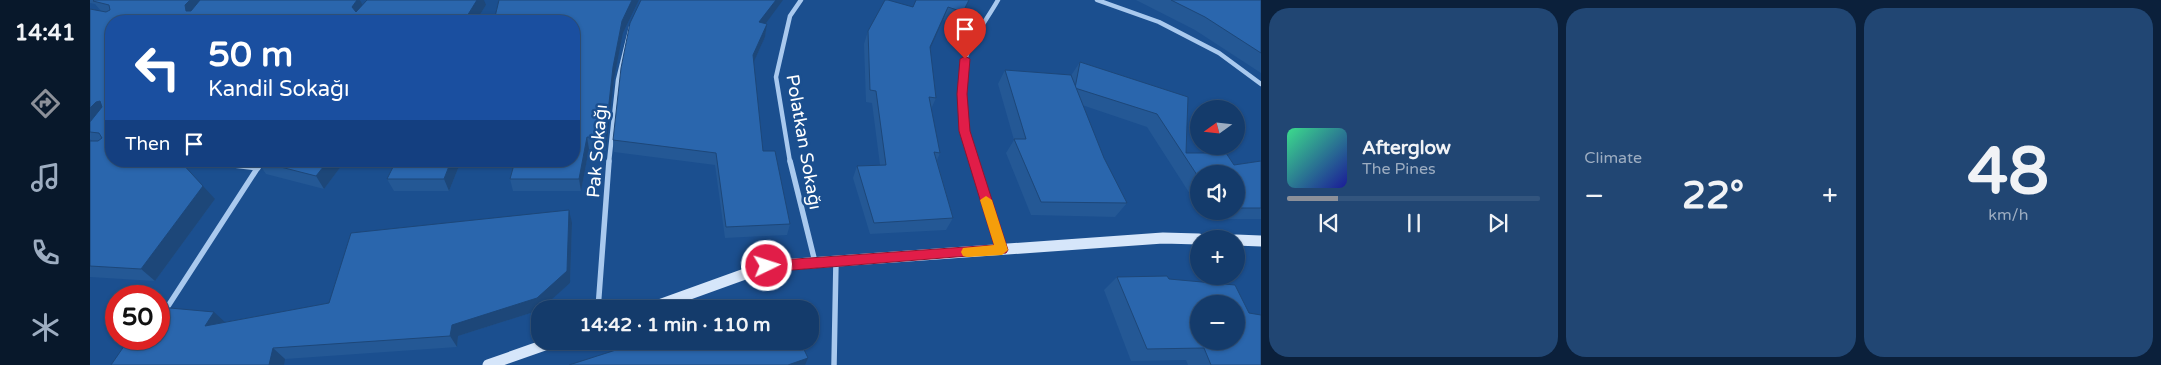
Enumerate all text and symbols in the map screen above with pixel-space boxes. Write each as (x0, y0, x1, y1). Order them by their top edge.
pin (944, 8, 986, 59)
icon: arrive (951, 15, 979, 43)
text: 14:41 (15, 20, 75, 46)
text: 50 m (208, 34, 293, 76)
icon: left (125, 35, 190, 100)
street label: Polatkan Sokağı (781, 73, 827, 211)
text: Kandil Sokağı (208, 76, 349, 102)
icon: directions (28, 86, 63, 121)
north arrow (1190, 100, 1245, 155)
map controls (1190, 100, 1245, 350)
street label: Pak Sokağı (582, 103, 612, 199)
icon: arrive (180, 130, 208, 158)
text: Then (125, 133, 170, 155)
text: 48 (1968, 133, 2049, 212)
text: Afterglow (1362, 137, 1451, 159)
text: Climate (1584, 148, 1642, 168)
text: The Pines (1362, 159, 1436, 179)
icon: music (28, 160, 63, 195)
button: sound (1190, 165, 1245, 220)
text: 22° (1682, 173, 1744, 219)
text: − (1584, 179, 1604, 213)
text: + (1822, 179, 1838, 213)
text: km/h (1988, 205, 2028, 225)
icon: previous (1315, 209, 1343, 237)
icon: pause (1400, 209, 1428, 237)
icon: next (1484, 209, 1512, 237)
button: + (1190, 230, 1245, 285)
icon: phone (28, 235, 63, 270)
position arrow (740, 239, 792, 291)
speed limit sign: 50 (105, 285, 170, 350)
button: − (1190, 295, 1245, 350)
icon: climate (28, 310, 63, 345)
text: 14:42 · 1 min · 110 m (579, 314, 771, 336)

